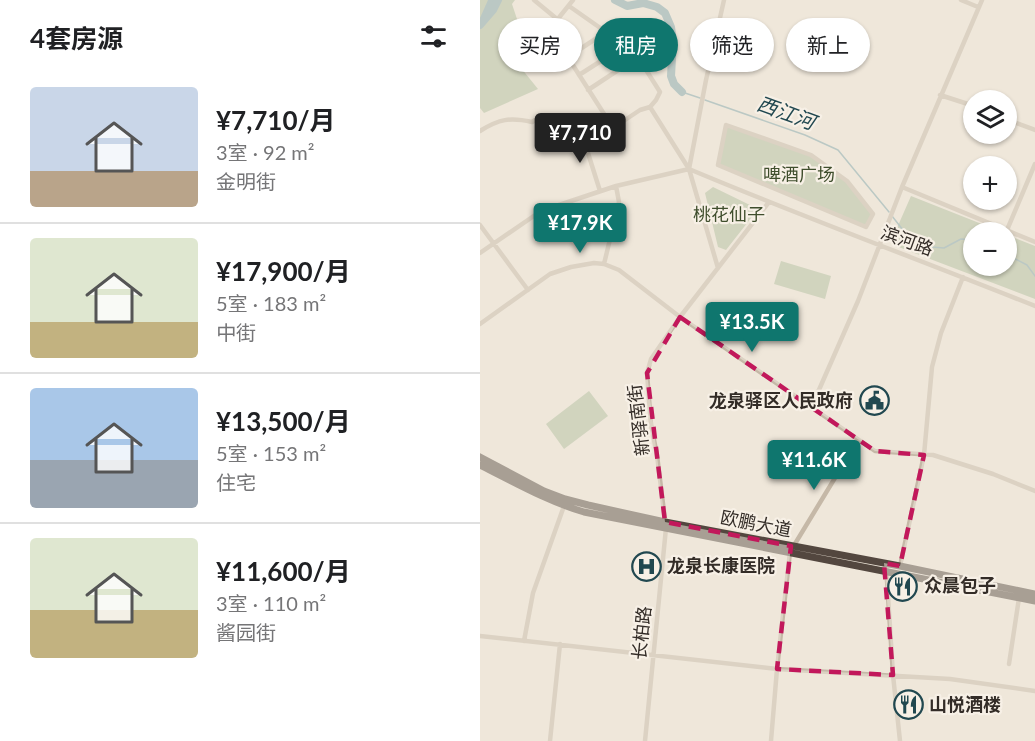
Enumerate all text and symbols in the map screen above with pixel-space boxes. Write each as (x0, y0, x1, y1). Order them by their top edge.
chip: 买房 (498, 18, 582, 72)
chip: 租房 (594, 18, 678, 72)
chip: 筛选 (690, 18, 774, 72)
chip: 新上 (786, 18, 870, 72)
icon: filters (417, 20, 450, 53)
text: 4套房源 (30, 22, 123, 54)
map controls (963, 90, 1017, 276)
button: layers (963, 90, 1017, 144)
water label: 西江河 (754, 91, 822, 135)
text: ¥7,710/月 (216, 104, 336, 136)
icon: home (78, 111, 150, 183)
pin: ¥7,710 (531, 113, 629, 164)
text: ¥7,710 (549, 120, 611, 144)
text: 3室 · 92 m² (216, 140, 315, 164)
button: + (963, 156, 1017, 210)
park label: 啤酒广场 (763, 163, 835, 185)
text: 金明街 (216, 169, 276, 193)
pin: ¥17.9K (531, 203, 629, 254)
park label: 桃花仙子 (693, 203, 765, 225)
text: ¥17.9K (548, 210, 612, 234)
street label: 滨河路 (878, 220, 936, 260)
button: − (963, 222, 1017, 276)
text: ¥17,900/月 (216, 255, 351, 287)
icon: home (78, 262, 150, 334)
text: 5室 · 183 m² (216, 291, 326, 315)
pin: ¥13.5K (703, 302, 801, 353)
text: ¥13.5K (720, 309, 784, 333)
text: 中街 (216, 320, 256, 344)
street label: 新驿南街 (623, 383, 653, 457)
public building icon: 龙泉驿区人民政府 (858, 385, 890, 417)
place label: 龙泉驿区人民政府 (709, 389, 853, 411)
text: ¥13,500/月 (216, 405, 351, 437)
icon: home (78, 412, 150, 484)
pin: ¥11.6K (765, 440, 863, 491)
text: 5室 · 153 m² (216, 441, 326, 465)
text: ¥11.6K (782, 447, 846, 471)
text: 住宅 (216, 470, 256, 494)
street label: 欧鹏大道 (719, 505, 794, 541)
hospital icon: 龙泉长康医院 (630, 550, 662, 582)
place label: 龙泉长康医院 (667, 554, 775, 576)
text: ¥11,600/月 (216, 555, 351, 587)
icon: home (78, 562, 150, 634)
restaurant icon: 众晨包子 (887, 570, 919, 602)
place label: 众晨包子 (924, 574, 996, 596)
text: 3室 · 110 m² (216, 591, 326, 615)
street label: 长柏路 (627, 605, 655, 661)
text: 酱园街 (216, 620, 276, 644)
restaurant icon: 山悦酒楼 (892, 689, 924, 721)
place label: 山悦酒楼 (929, 693, 1001, 715)

